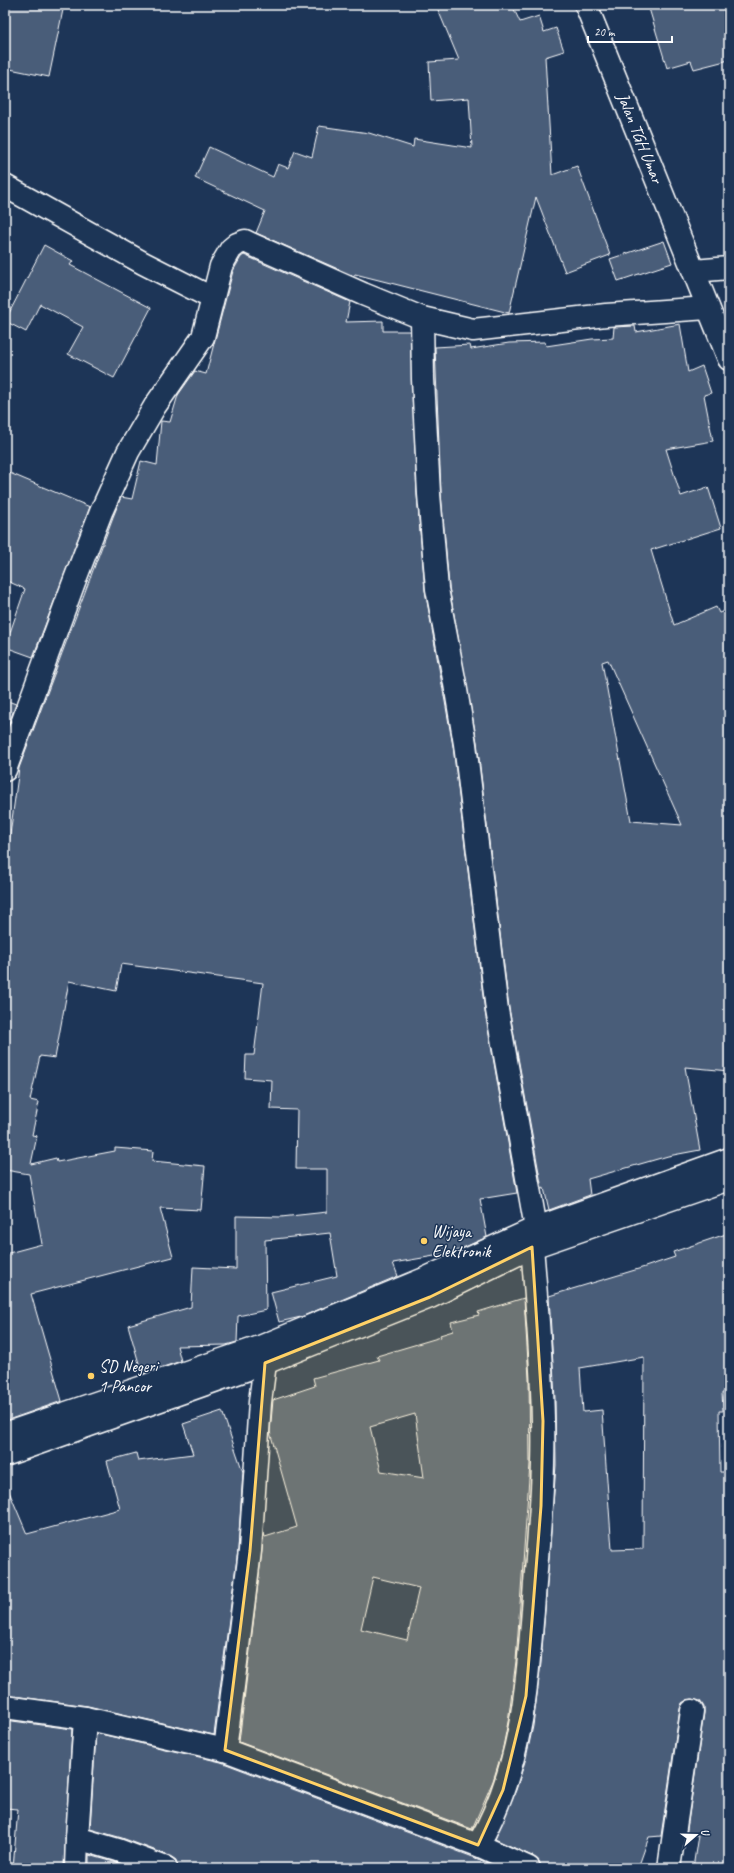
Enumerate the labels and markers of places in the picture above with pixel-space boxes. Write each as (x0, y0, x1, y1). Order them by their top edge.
place label: Wijaya Elektronik (432, 1221, 492, 1262)
marker: Wijaya Elektronik (419, 1236, 429, 1246)
place label: SD Negeri 1 Pancor (99, 1356, 160, 1397)
marker: SD Negeri 1 Pancor (86, 1371, 96, 1381)

